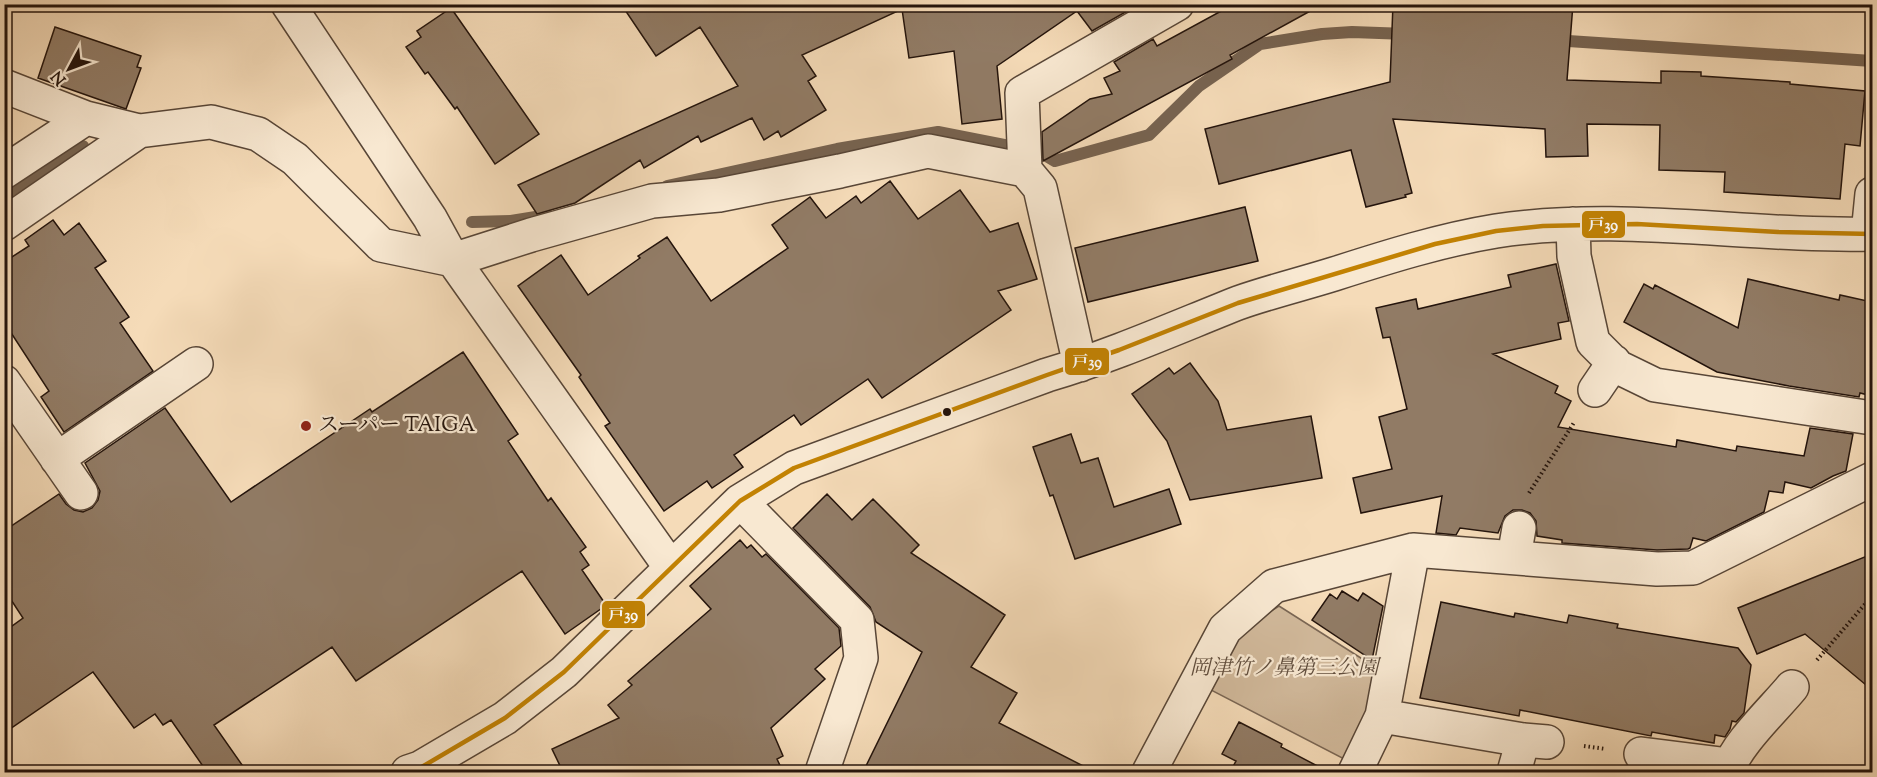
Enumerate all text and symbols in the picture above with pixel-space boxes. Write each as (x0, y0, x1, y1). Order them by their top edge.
north arrow (39, 39, 99, 99)
text: N (47, 65, 72, 90)
line badge: 戸39 (1581, 210, 1626, 239)
text: 戸39 (1588, 215, 1618, 238)
line badge: 戸39 (1064, 347, 1110, 376)
text: 戸39 (1072, 352, 1102, 375)
unlabelled marker (941, 406, 953, 418)
place label: スーパー TAIGA (318, 411, 475, 441)
marker: スーパー TAIGA (299, 419, 313, 433)
line badge: 戸39 (601, 600, 646, 629)
text: 戸39 (608, 605, 638, 628)
park label: 岡津竹ノ鼻第三公園 (1190, 654, 1381, 684)

